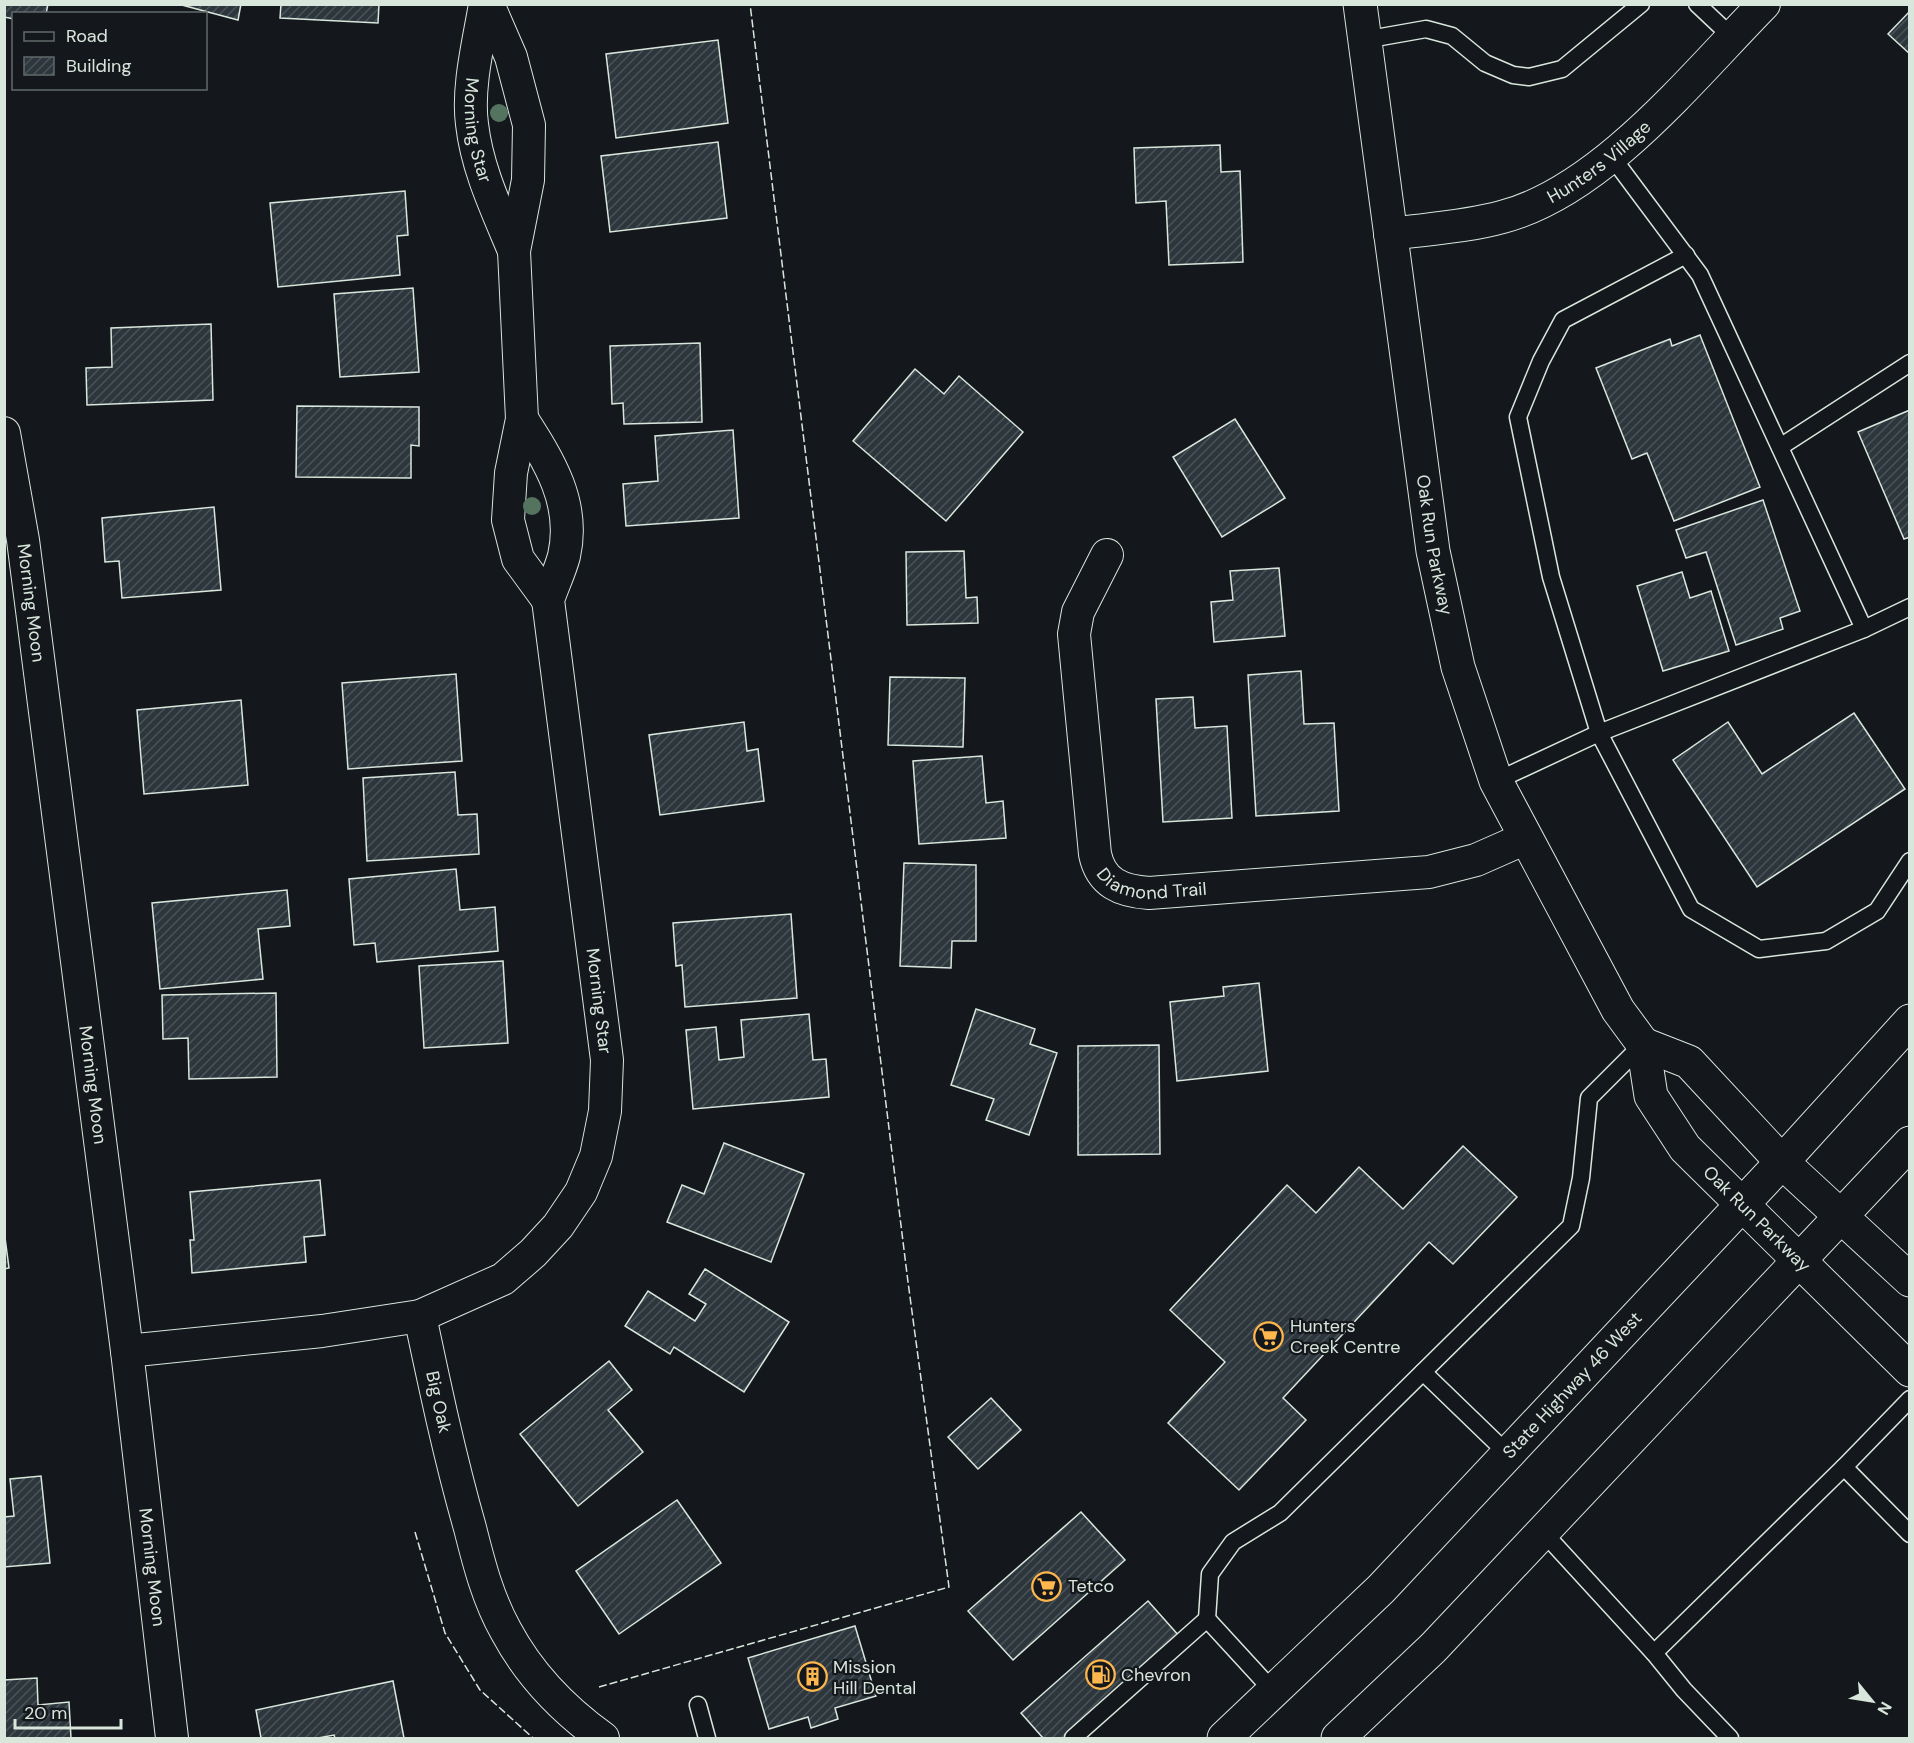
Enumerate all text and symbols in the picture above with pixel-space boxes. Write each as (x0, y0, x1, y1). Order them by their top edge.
legend (12, 12, 207, 90)
text: Road (66, 24, 108, 48)
text: Building (66, 54, 131, 78)
street label: Morning Star (459, 77, 498, 186)
street label: Hunters Village (1543, 115, 1656, 209)
street label: Oak Run Parkway (1411, 473, 1458, 617)
street label: Morning Moon (12, 542, 51, 663)
street label: Diamond Trail (1091, 863, 1207, 905)
street label: Morning Star (581, 947, 617, 1056)
street label: Morning Moon (73, 1024, 112, 1146)
street label: Oak Run Parkway (1698, 1160, 1816, 1277)
street label: State Highway 46 West (1498, 1307, 1647, 1464)
place label: Hunters Creek Centre (1290, 1314, 1401, 1359)
supermarket icon: Hunters Creek Centre (1253, 1320, 1285, 1352)
street label: Big Oak (420, 1369, 457, 1435)
street label: Morning Moon (133, 1507, 171, 1628)
supermarket icon: Tetco (1031, 1570, 1063, 1602)
place label: Tetco (1068, 1574, 1114, 1598)
place label: Mission Hill Dental (833, 1655, 916, 1700)
fuel station icon: Chevron (1084, 1659, 1116, 1691)
building icon: Mission Hill Dental (796, 1661, 828, 1693)
place label: Chevron (1121, 1663, 1191, 1687)
north arrow (1842, 1671, 1902, 1731)
scale bar (15, 1692, 122, 1730)
text: N (1873, 1698, 1897, 1719)
text: 20 m (24, 1701, 67, 1725)

